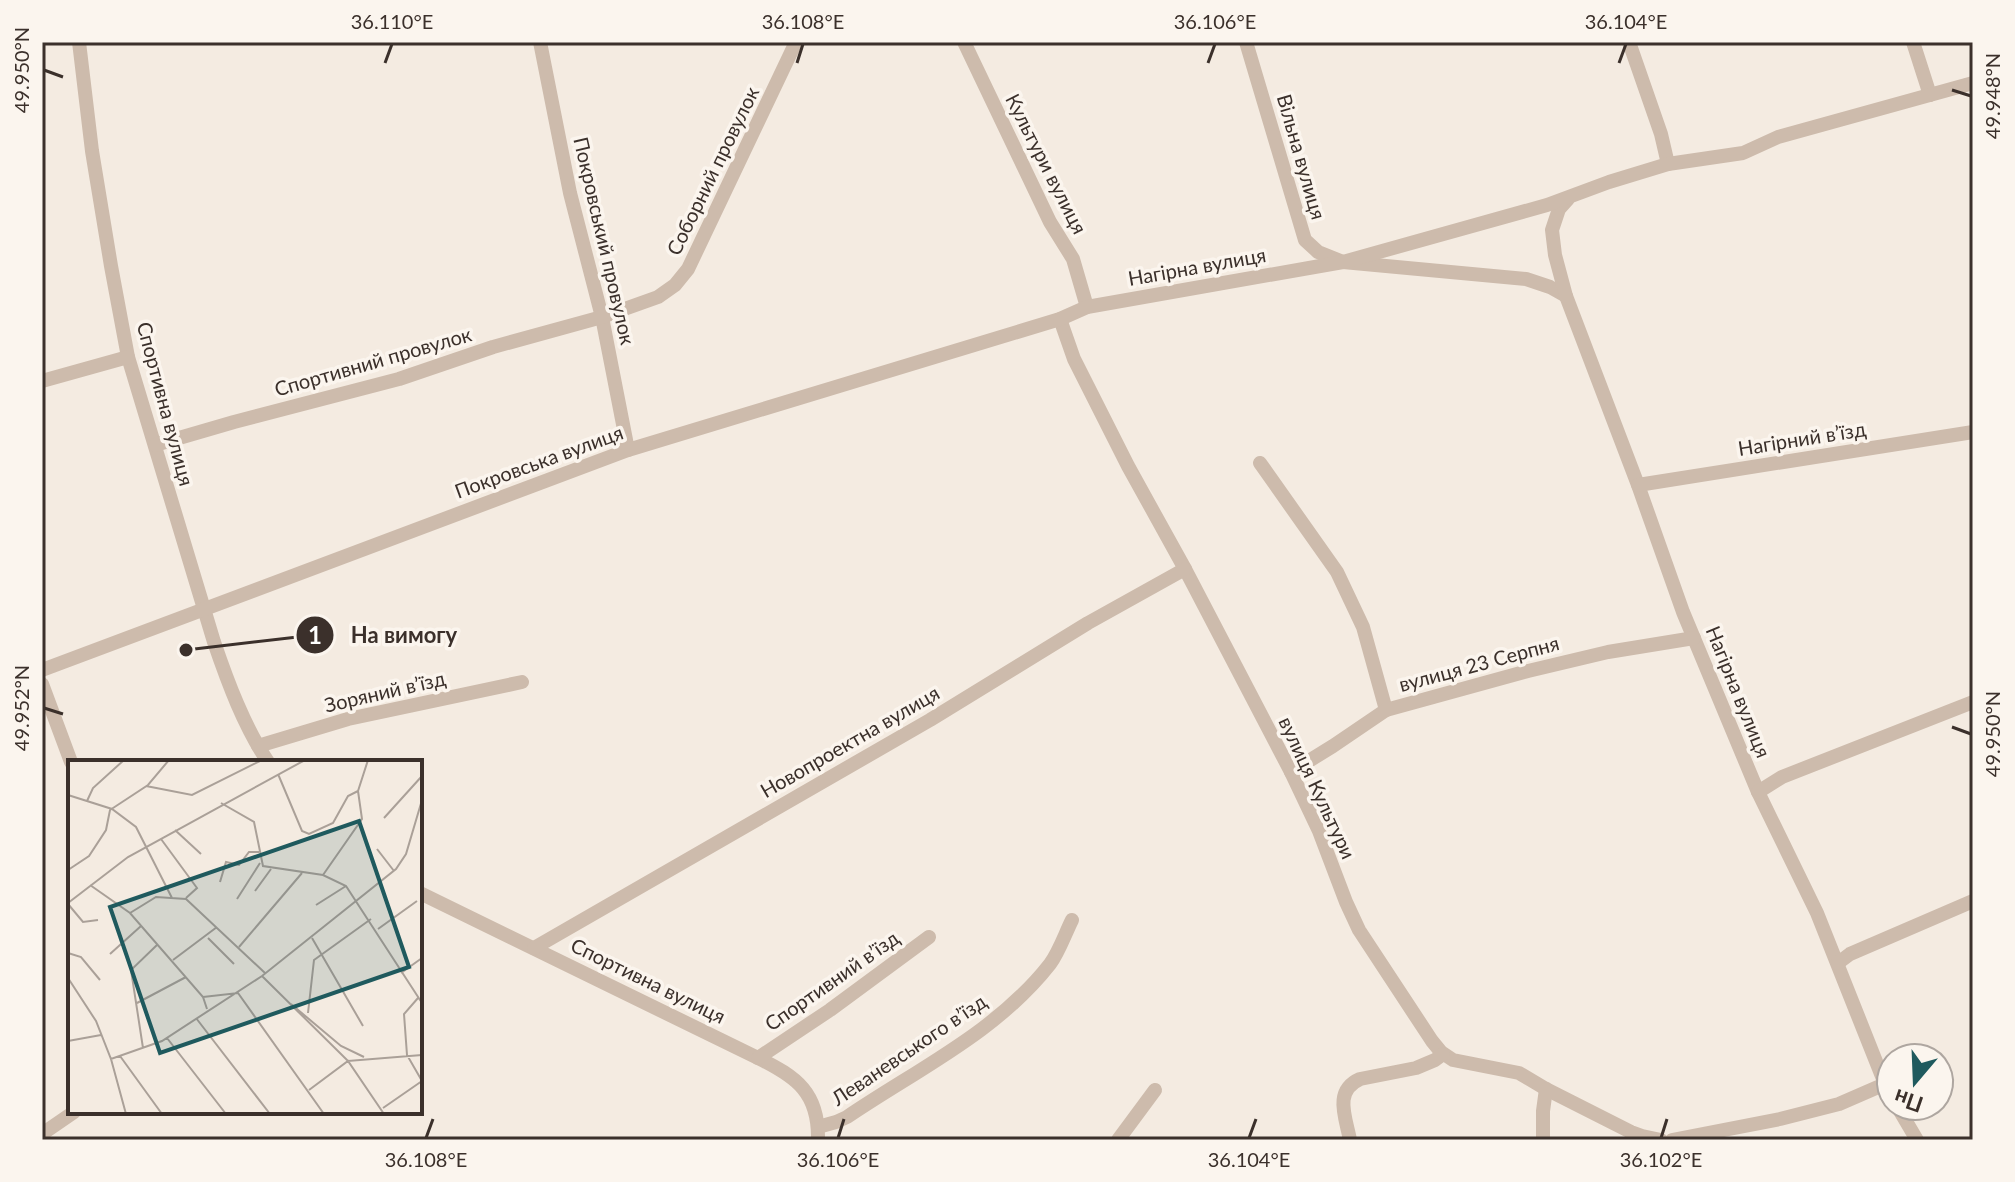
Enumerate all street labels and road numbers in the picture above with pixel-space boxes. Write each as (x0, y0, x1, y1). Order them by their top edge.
street label: Соборний провулок (661, 82, 764, 259)
street label: Культури вулиця (1001, 89, 1093, 238)
street label: Вільна вулиця (1273, 91, 1331, 222)
street label: Покровський провулок (569, 135, 641, 348)
street label: Нагірна вулиця (1126, 242, 1268, 290)
street label: Спортивна вулиця (133, 319, 199, 488)
street label: Спортивний провулок (271, 321, 475, 401)
street label: Нагірний в’їзд (1736, 416, 1867, 460)
street label: Покровська вулиця (451, 419, 626, 503)
street label: Нагірна вулиця (1702, 622, 1776, 761)
street label: вулиця 23 Серпня (1396, 630, 1562, 696)
street label: Зоряний в’їзд (322, 665, 448, 717)
street label: Новопроектна вулиця (756, 680, 943, 802)
street label: вулиця Культури (1274, 713, 1361, 862)
street label: Спортивний в’їзд (760, 925, 903, 1035)
street label: Спортивна вулиця (567, 932, 730, 1028)
street label: Леваневського в’їзд (826, 988, 990, 1110)

